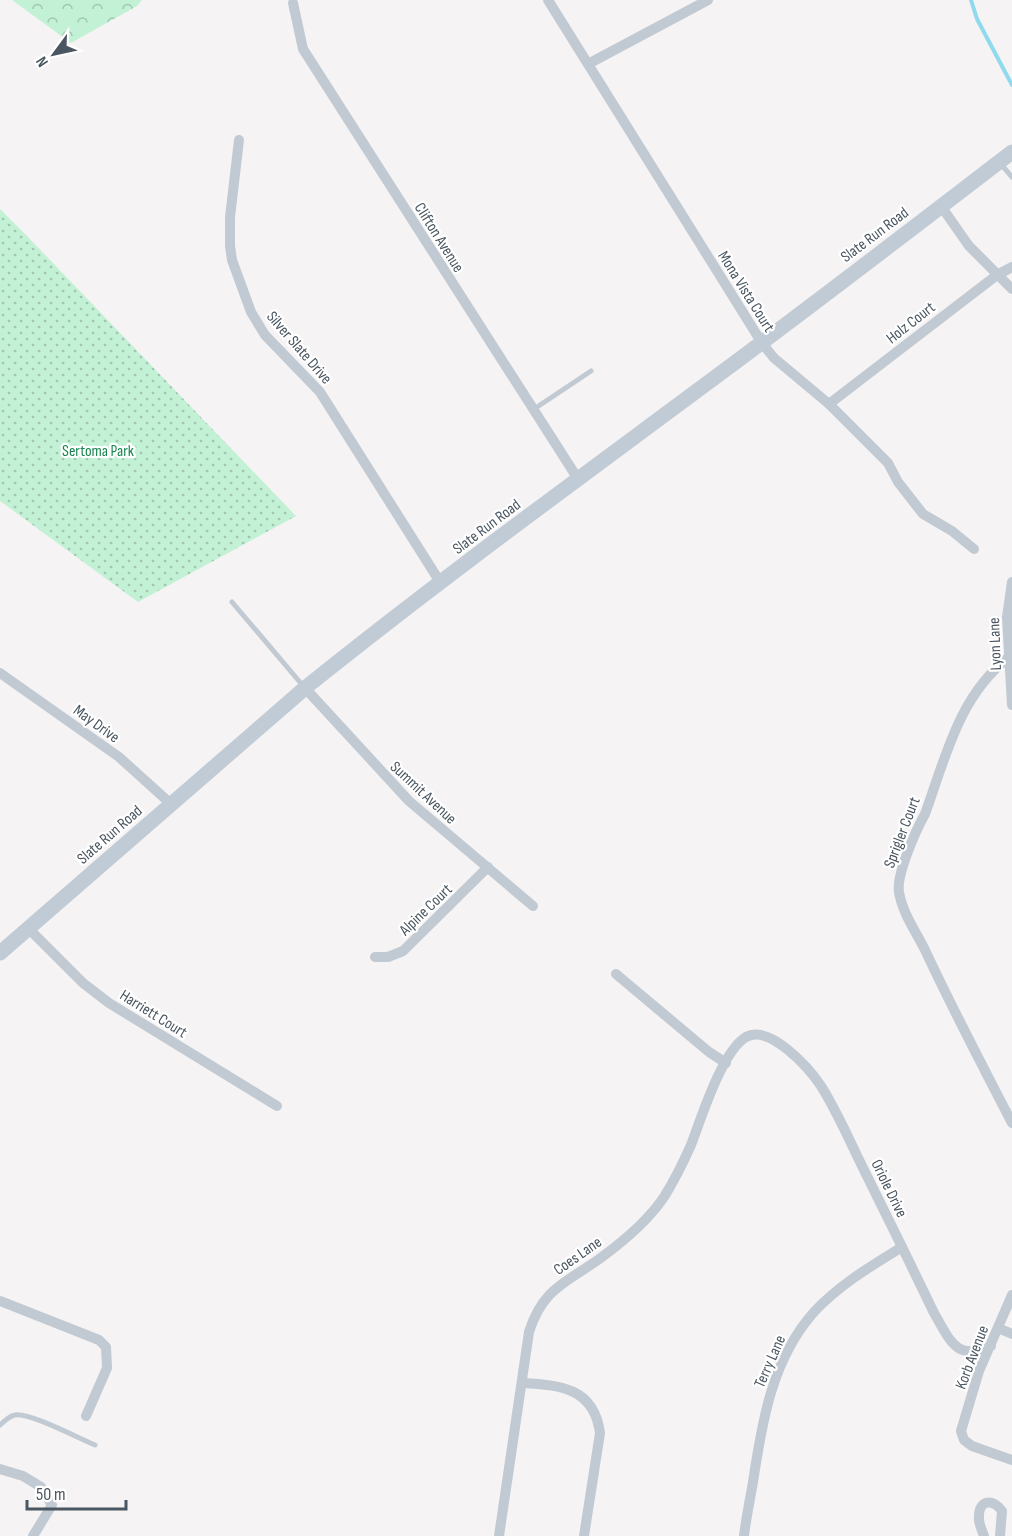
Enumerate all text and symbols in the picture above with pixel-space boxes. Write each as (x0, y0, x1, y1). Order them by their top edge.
north arrow (24, 24, 84, 84)
text: N (32, 53, 53, 70)
street label: Clifton Avenue (410, 199, 468, 276)
street label: Slate Run Road (837, 204, 913, 267)
street label: Mona Vista Court (713, 248, 778, 336)
street label: Holz Court (883, 298, 939, 348)
street label: Silver Slate Drive (262, 308, 336, 388)
park label: Sertoma Park (62, 442, 134, 461)
street label: Slate Run Road (449, 496, 525, 559)
street label: Lyon Lane (985, 617, 1006, 671)
street label: May Drive (69, 701, 123, 747)
street label: Summit Avenue (386, 758, 460, 829)
street label: Sprigler Court (880, 794, 925, 871)
street label: Slate Run Road (74, 802, 146, 868)
street label: Alpine Court (395, 880, 456, 941)
street label: Harriett Court (116, 986, 190, 1042)
street label: Oriole Drive (867, 1157, 911, 1221)
street label: Coes Lane (550, 1233, 606, 1280)
street label: Korb Avenue (952, 1323, 993, 1392)
street label: Terry Lane (750, 1333, 790, 1391)
scale bar (27, 1473, 126, 1511)
text: 50 m (36, 1484, 66, 1505)

